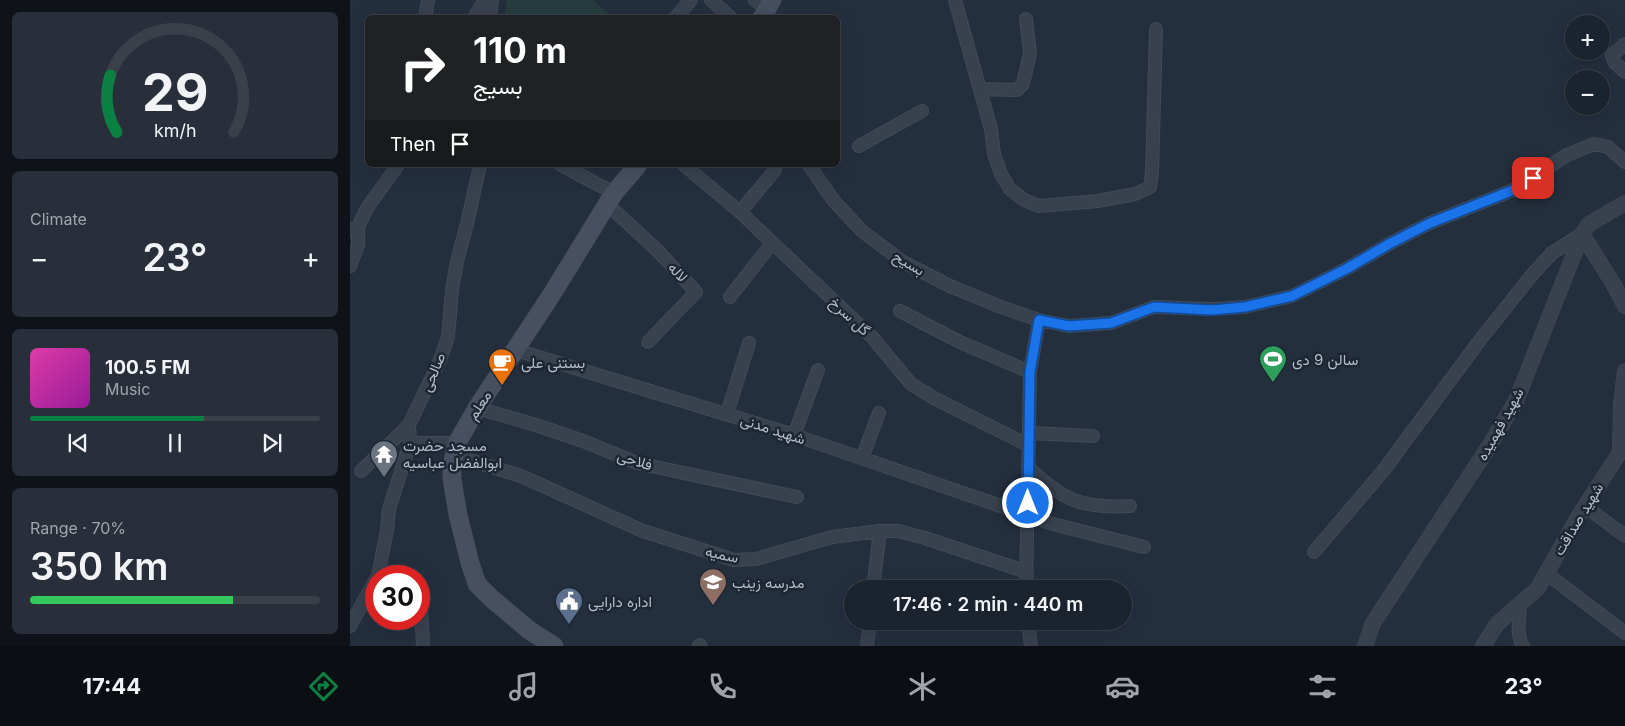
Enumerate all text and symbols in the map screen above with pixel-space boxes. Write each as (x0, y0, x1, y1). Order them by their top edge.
map controls (1565, 15, 1610, 115)
button: + (1565, 15, 1610, 60)
text: 110 m (473, 29, 567, 71)
icon: right (390, 35, 455, 100)
text: 29 (142, 61, 208, 124)
button: − (1565, 70, 1610, 115)
text: بسیج (473, 73, 522, 99)
text: km/h (154, 120, 196, 141)
icon: arrive (446, 130, 474, 158)
text: Then (390, 133, 436, 156)
pin (1512, 157, 1554, 199)
icon: arrive (1519, 164, 1547, 192)
text: Climate (30, 209, 87, 229)
text: 23° (143, 234, 207, 280)
text: − (30, 241, 49, 275)
text: + (301, 241, 320, 275)
street label: بسیح (889, 246, 928, 282)
street label: لاله (664, 258, 692, 286)
street label: گل سرخ (824, 292, 874, 341)
sports icon: سالن 9 دی (1258, 344, 1288, 383)
cafe icon: بستنی علی (487, 347, 517, 386)
street label: صالحی (416, 350, 451, 395)
place label: سالن 9 دی (1292, 350, 1359, 370)
place label: بستنی علی (521, 353, 585, 373)
text: 100.5 FM (105, 356, 190, 379)
text: Music (105, 379, 150, 399)
street label: شهید فهمیده (1472, 384, 1528, 464)
street label: معلم (463, 387, 496, 424)
street label: شهید مدنی (738, 410, 808, 449)
icon: previous (64, 429, 92, 457)
icon: pause (161, 429, 189, 457)
icon: next (258, 429, 286, 457)
place label: مسجد حضرت ابوالفضل عباسیه (403, 436, 502, 472)
temple icon: مسجد حضرت ابوالفضل عباسیه (369, 439, 399, 478)
street label: فلاحی (615, 445, 655, 476)
position arrow (1001, 476, 1053, 528)
street label: شهید صداقت (1549, 479, 1607, 559)
text: Range · 70% (30, 518, 126, 538)
street label: سمیه (704, 541, 741, 567)
text: 350 km (30, 543, 169, 589)
speed limit sign: 30 (365, 565, 430, 630)
school or university icon: مدرسه زینب (698, 567, 728, 606)
place label: مدرسه زینب (732, 573, 805, 592)
public building icon: اداره دارایی (554, 586, 584, 625)
place label: اداره دارایی (588, 592, 652, 612)
text: 17:46 · 2 min · 440 m (893, 593, 1083, 616)
icon: directions (306, 669, 341, 704)
icon: music (506, 669, 541, 704)
icon: phone (705, 669, 740, 704)
icon: climate (905, 669, 940, 704)
icon: car (1105, 669, 1140, 704)
icon: filters (1305, 669, 1340, 704)
text: 17:44 (82, 673, 141, 699)
text: 23° (1505, 673, 1543, 699)

